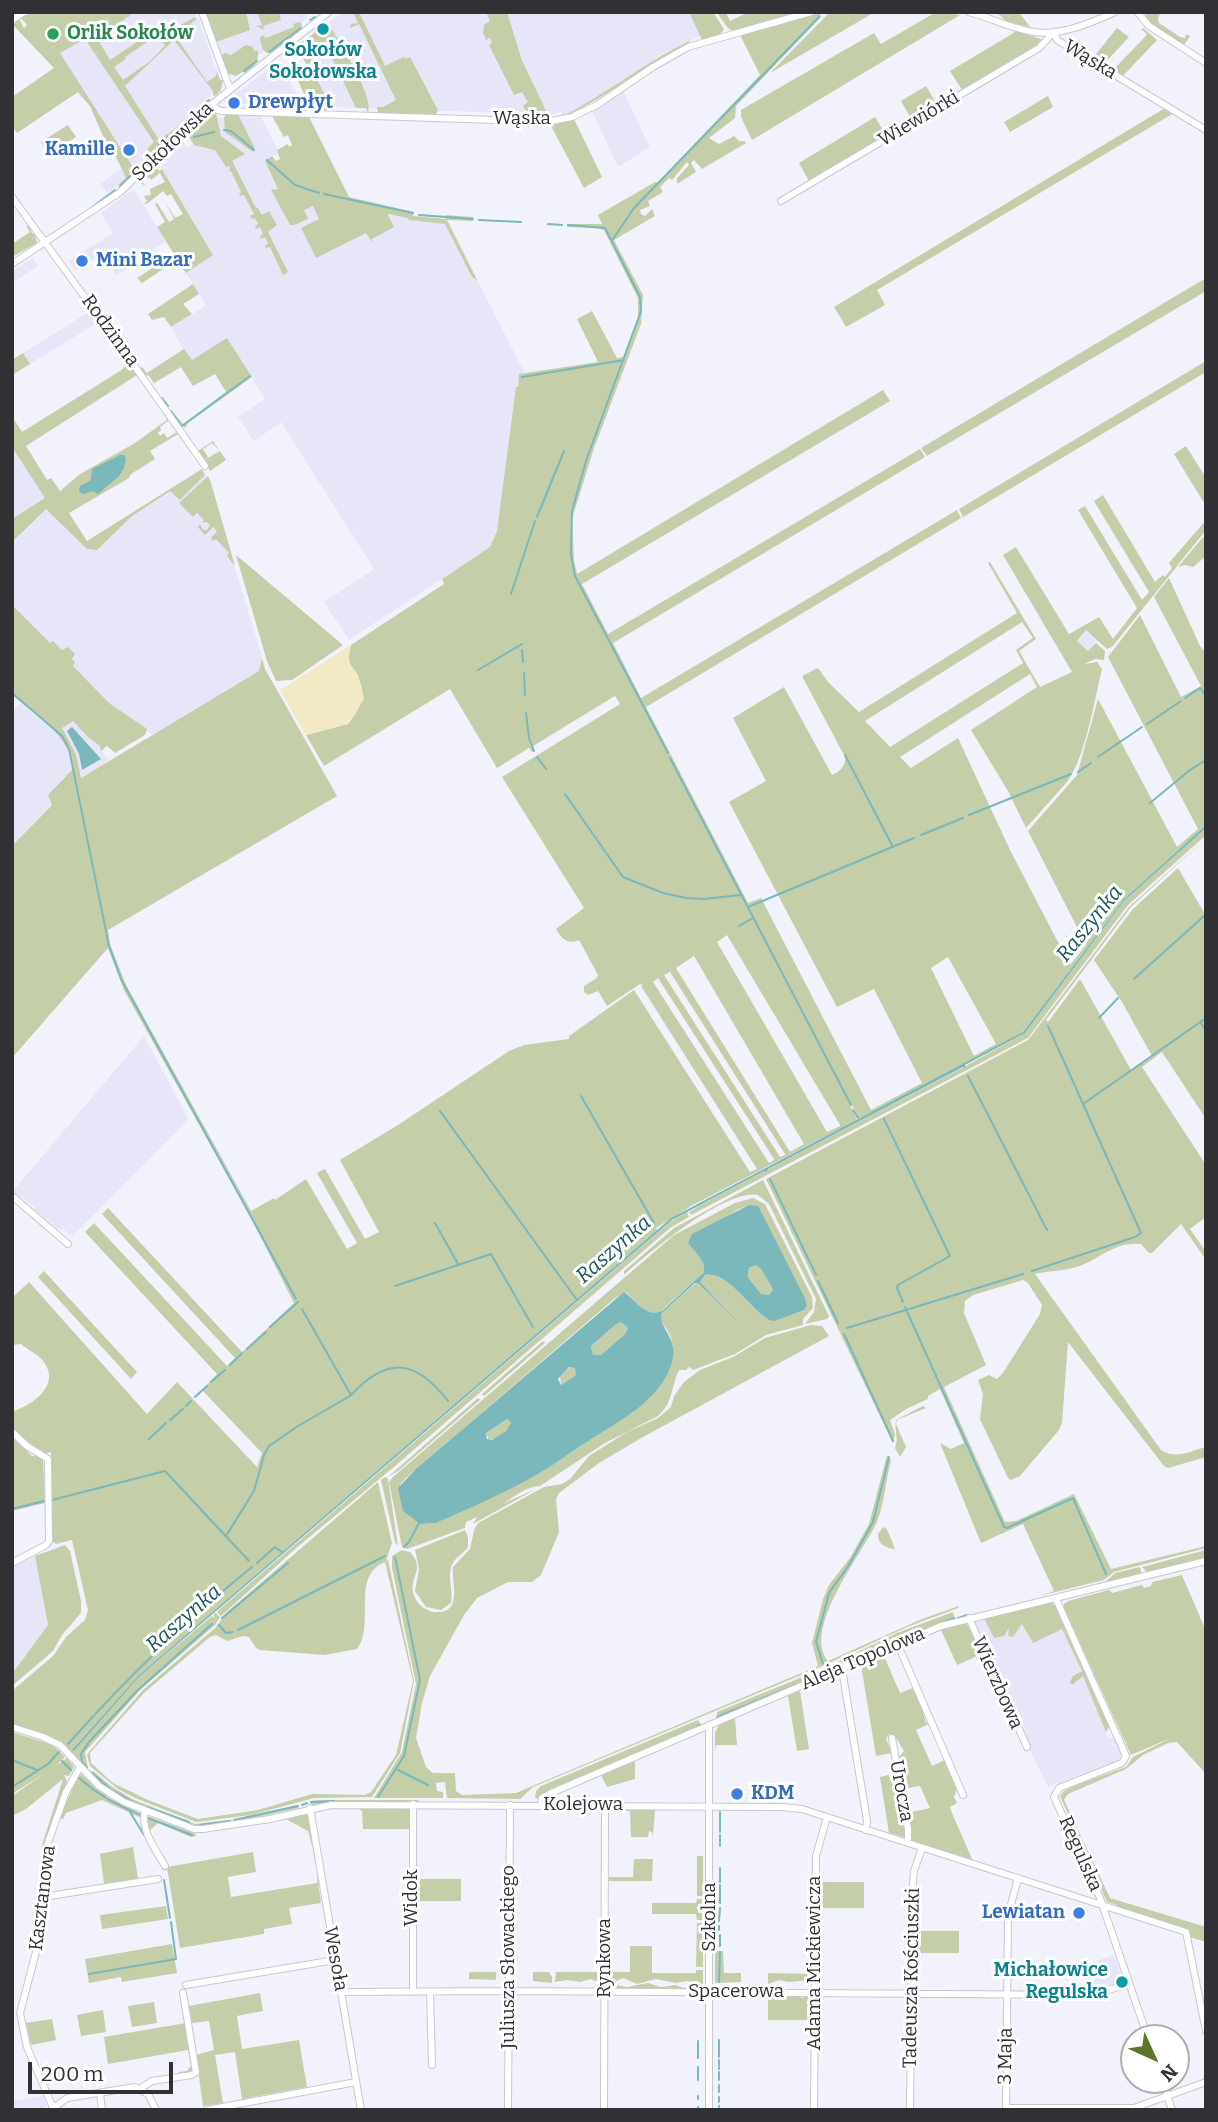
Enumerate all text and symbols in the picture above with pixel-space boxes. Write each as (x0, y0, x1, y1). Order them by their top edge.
marker: Sokołów Sokołowska (315, 21, 331, 37)
place label: Orlik Sokołów (67, 23, 193, 45)
marker: Orlik Sokołów (45, 26, 61, 42)
street label: Wąska (1059, 35, 1121, 85)
place label: Sokołów Sokołowska (269, 40, 377, 84)
street label: Wiewiórki (875, 86, 963, 152)
place label: Drewpłyt (248, 92, 333, 114)
marker: Drewpłyt (226, 95, 242, 111)
street label: Sokołowska (127, 98, 219, 186)
street label: Wąska (493, 108, 551, 130)
place label: Kamille (45, 139, 115, 161)
marker: Kamille (121, 142, 137, 158)
place label: Mini Bazar (96, 250, 192, 272)
marker: Mini Bazar (74, 253, 90, 269)
street label: Rodzinna (76, 291, 144, 371)
water label: Raszynka (1052, 881, 1128, 967)
water label: Raszynka (571, 1211, 657, 1289)
water label: Raszynka (141, 1580, 227, 1658)
street label: Aleja Topolowa (797, 1623, 929, 1695)
street label: Wierzbowa (966, 1633, 1028, 1733)
street label: Urocza (884, 1758, 918, 1824)
place label: KDM (751, 1783, 794, 1805)
marker: KDM (729, 1786, 745, 1802)
street label: Kolejowa (543, 1794, 623, 1816)
street label: Regulska (1053, 1813, 1107, 1895)
street label: Kasztanowa (25, 1844, 61, 1952)
street label: Juliusza Słowackiego (498, 1865, 520, 2049)
street label: Widok (401, 1869, 423, 1927)
street label: Adama Mickiewicza (804, 1876, 826, 2050)
street label: Szkolna (699, 1882, 721, 1952)
street label: Tadeusza Kościuszki (899, 1888, 925, 2068)
place label: Lewiatan (982, 1902, 1065, 1924)
marker: Lewiatan (1071, 1905, 1087, 1921)
street label: Rynkowa (594, 1918, 616, 1998)
street label: Wesoła (318, 1925, 352, 1993)
place label: Michałowice Regulska (994, 1960, 1108, 2004)
marker: Michałowice Regulska (1114, 1974, 1130, 1990)
street label: Spacerowa (688, 1981, 784, 2003)
north arrow (1120, 2024, 1190, 2094)
street label: 3 Maja (994, 2027, 1018, 2085)
scale bar (32, 2048, 177, 2092)
text: N (1155, 2059, 1182, 2086)
text: 200 m (41, 2061, 104, 2087)

